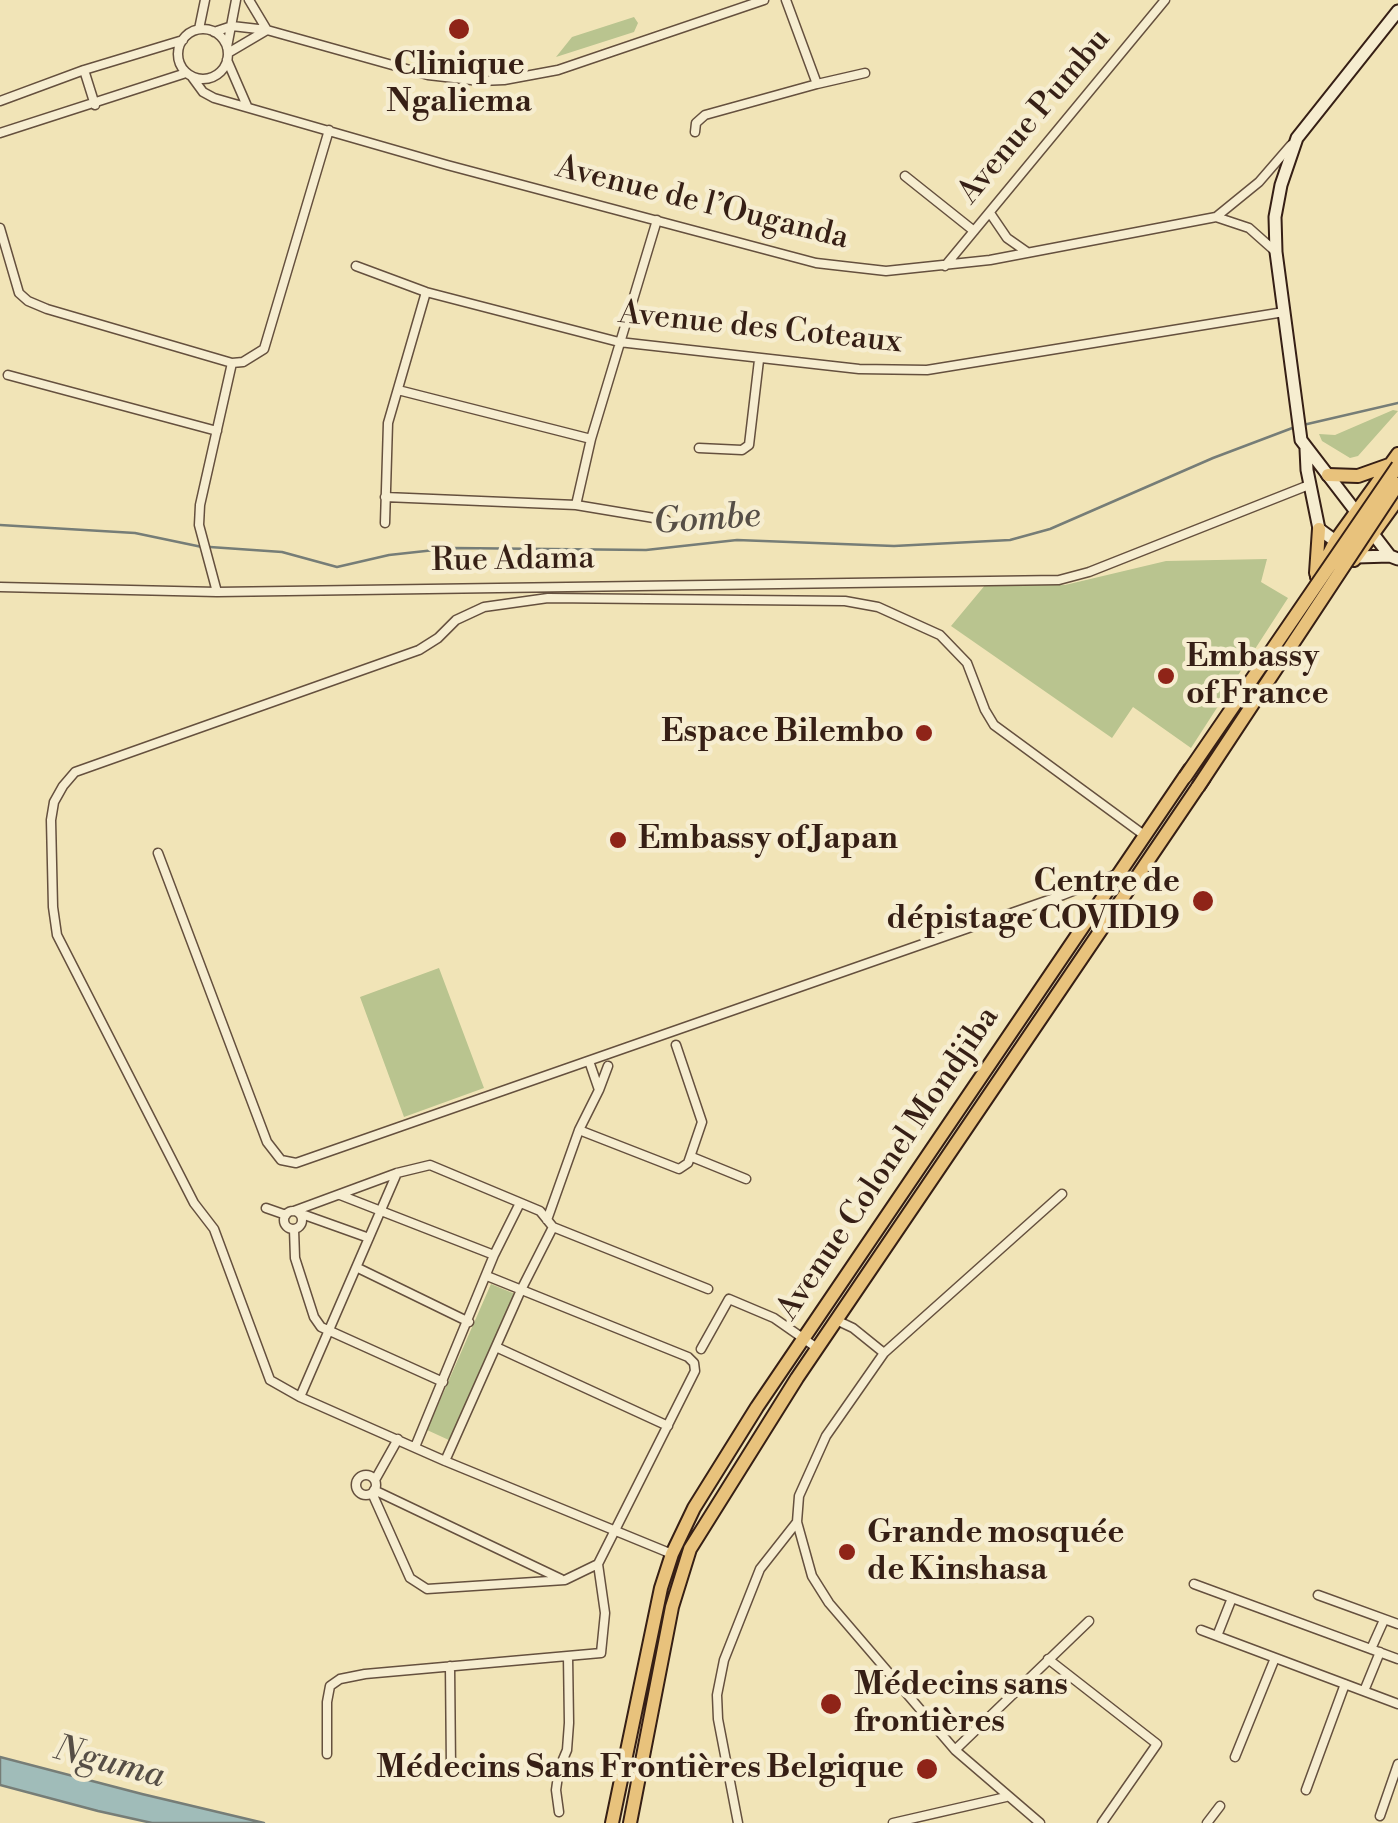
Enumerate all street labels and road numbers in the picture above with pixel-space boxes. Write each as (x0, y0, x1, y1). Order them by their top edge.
street label: Avenue Pumbu (951, 22, 1119, 212)
street label: Avenue de l’Ouganda (552, 149, 852, 259)
street label: Avenue des Coteaux (616, 295, 904, 363)
street label: Rue Adama (431, 540, 595, 582)
street label: Avenue Colonel Mondjiba (770, 1000, 1008, 1328)

